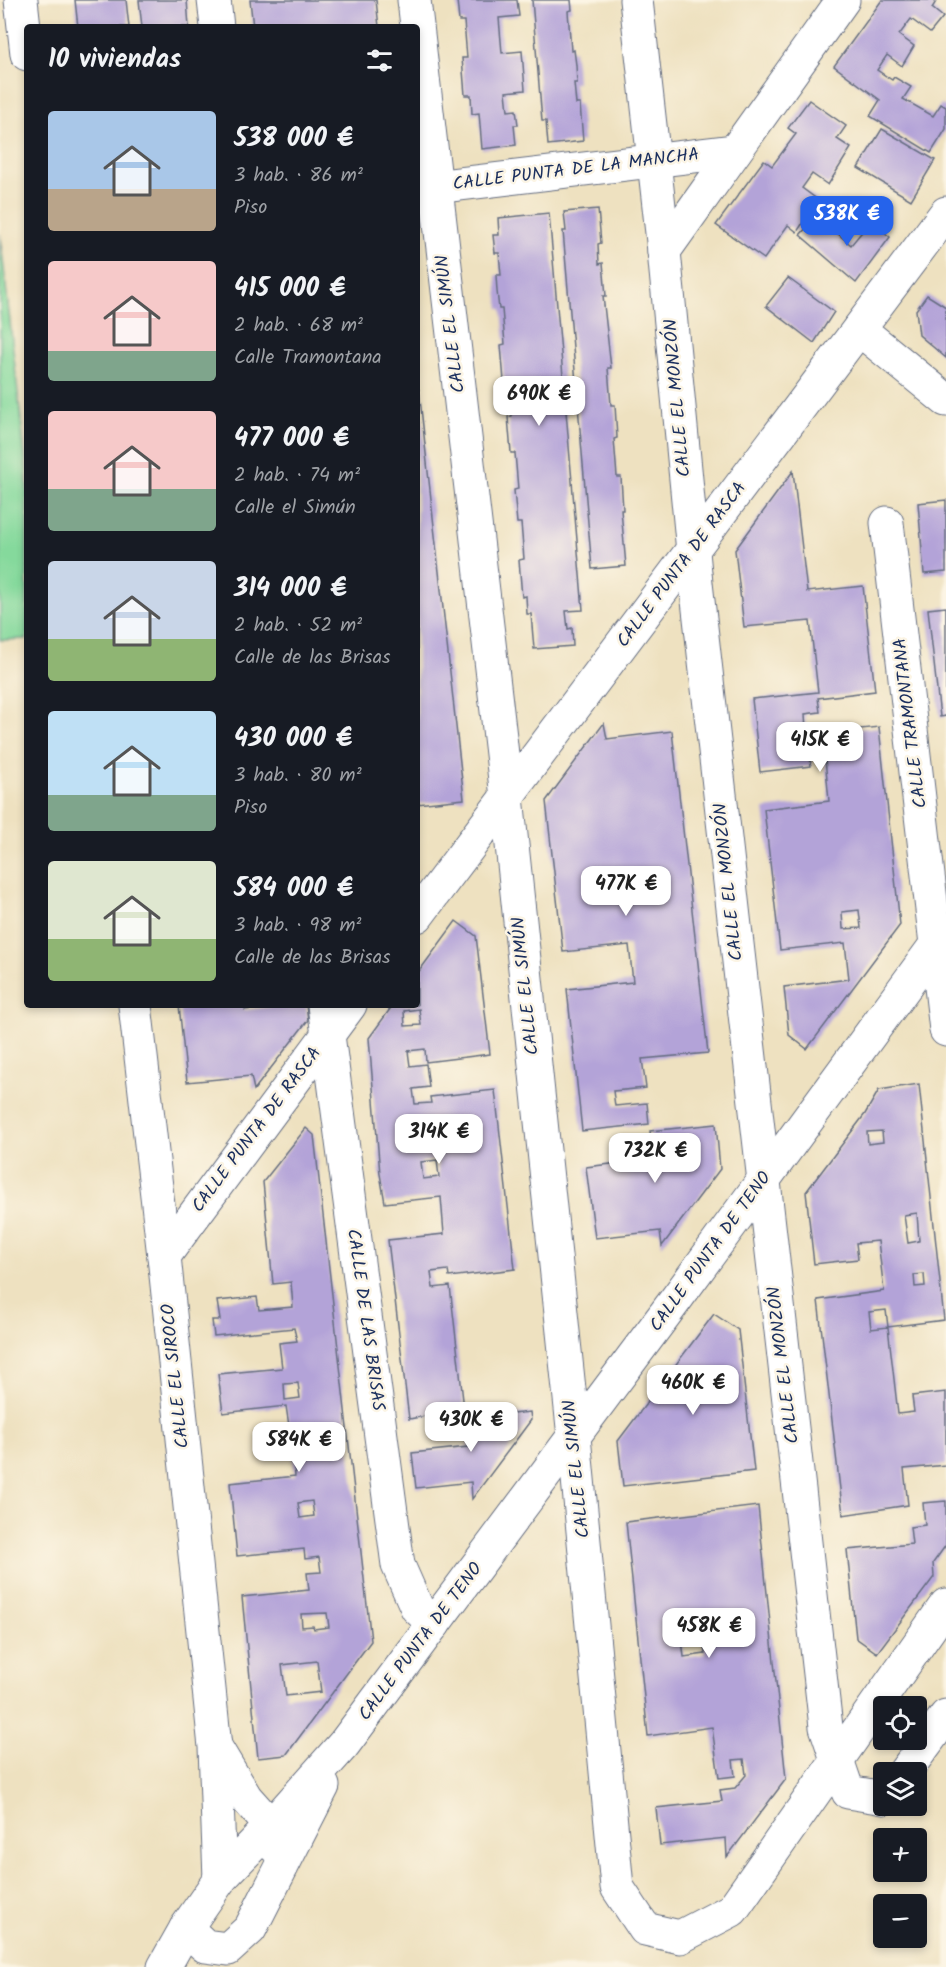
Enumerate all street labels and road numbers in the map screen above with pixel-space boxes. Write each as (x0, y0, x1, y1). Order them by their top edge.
street label: CALLE PUNTA DE LA MANCHA (451, 140, 701, 200)
street label: CALLE EL SIMÚN (428, 253, 474, 395)
street label: CALLE EL MONZÓN (657, 318, 699, 478)
street label: CALLE PUNTA DE RASCA (610, 476, 754, 654)
street label: CALLE TRAMONTANA (886, 636, 936, 810)
street label: CALLE EL MONZÓN (706, 802, 752, 962)
street label: CALLE EL SIMÚN (504, 915, 548, 1057)
street label: CALLE PUNTA DE RASCA (185, 1041, 329, 1219)
street label: CALLE PUNTA DE TENO (643, 1166, 779, 1338)
street label: CALLE DE LAS BRISAS (338, 1227, 392, 1413)
street label: CALLE EL MONZÓN (760, 1285, 808, 1445)
street label: CALLE EL SIROCO (154, 1302, 198, 1450)
street label: CALLE EL SIMÚN (555, 1398, 599, 1540)
street label: CALLE PUNTA DE TENO (352, 1556, 490, 1728)

